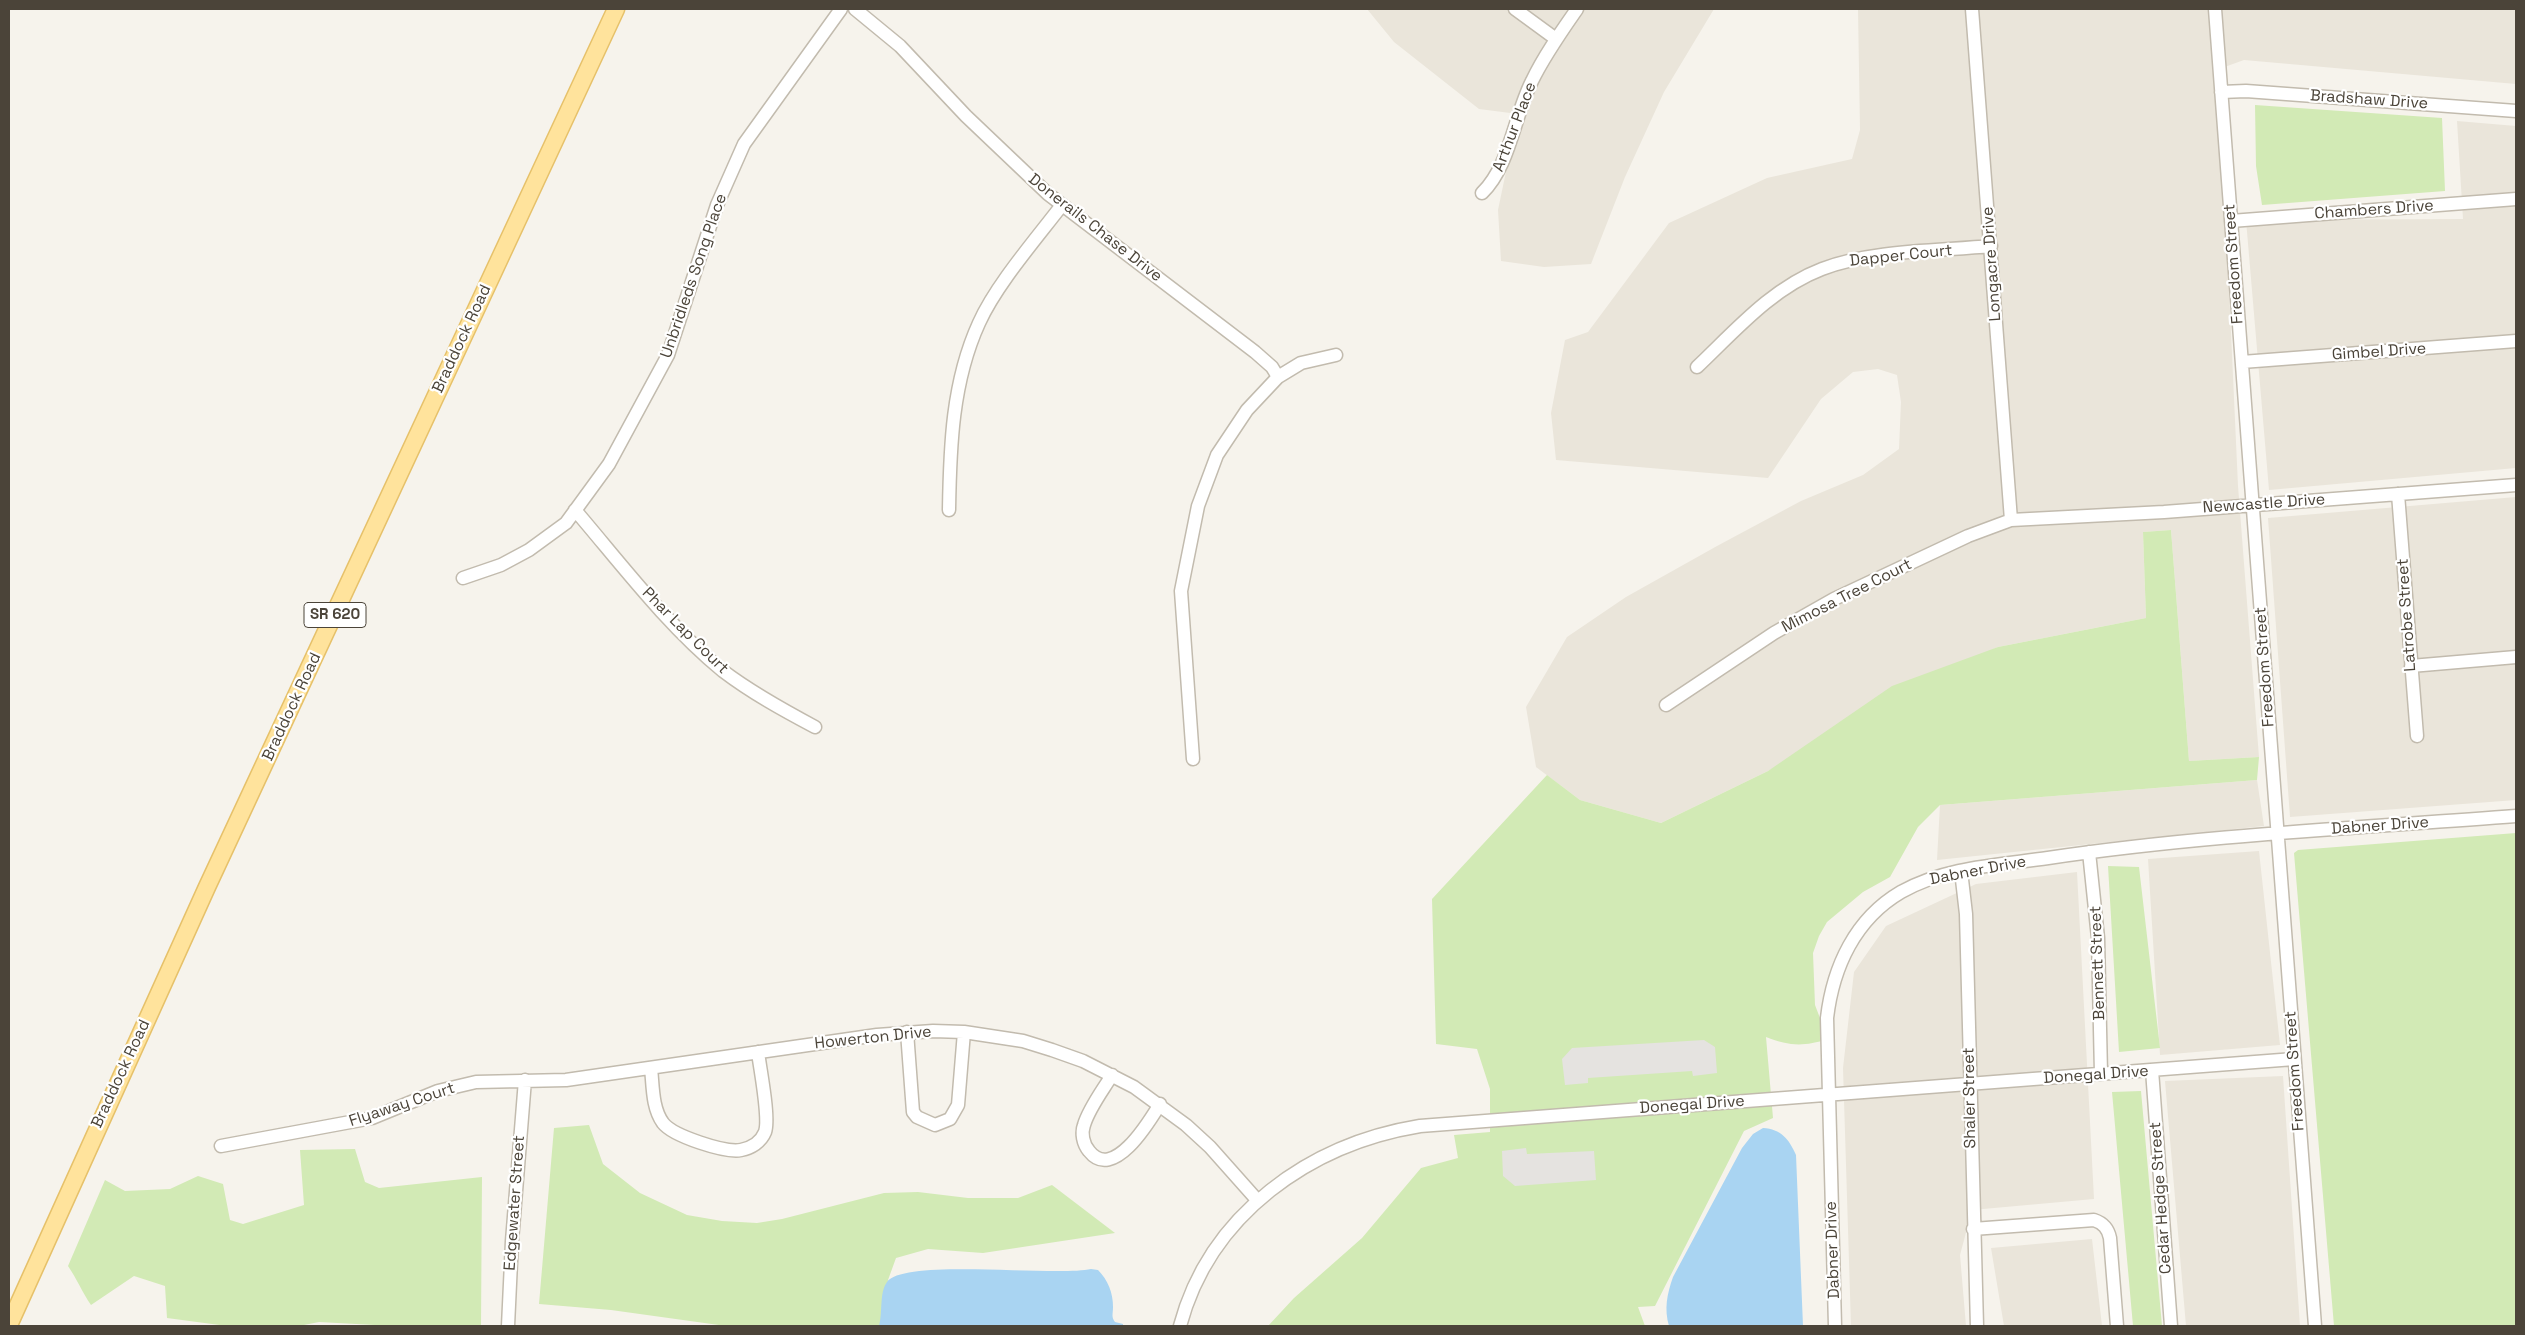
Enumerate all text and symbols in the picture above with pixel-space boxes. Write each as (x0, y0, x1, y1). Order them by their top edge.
street label: Arthur Place (1489, 79, 1541, 175)
street label: Bradshaw Drive (2309, 86, 2429, 114)
street label: Donerails Chase Drive (1024, 170, 1166, 286)
street label: Unbridleds Song Place (657, 191, 731, 361)
street label: Chambers Drive (2314, 196, 2434, 224)
street label: Freedom Street (2220, 203, 2248, 325)
street label: Longacre Drive (1978, 206, 2006, 322)
street label: Dapper Court (1849, 241, 1953, 271)
street label: Braddock Road (428, 282, 496, 396)
street label: Gimbel Drive (2331, 339, 2427, 365)
street label: Newcastle Drive (2202, 490, 2326, 518)
street label: Mimosa Tree Court (1779, 555, 1915, 637)
street label: Latrobe Street (2393, 558, 2421, 672)
street label: Phar Lap Court (638, 584, 732, 678)
road number: SR 620 (304, 602, 366, 628)
street label: Freedom Street (2251, 606, 2279, 728)
street label: Braddock Road (258, 650, 326, 764)
street label: Dabner Drive (2331, 813, 2429, 839)
street label: Dabner Drive (1928, 852, 2028, 890)
street label: Bennett Street (2086, 905, 2110, 1021)
street label: Freedom Street (2281, 1010, 2309, 1132)
street label: Braddock Road (87, 1017, 155, 1131)
street label: Howerton Drive (814, 1022, 932, 1054)
street label: Shaler Street (1960, 1047, 1980, 1149)
street label: Donegal Drive (2043, 1062, 2149, 1088)
street label: Flyaway Court (347, 1079, 457, 1131)
street label: Donegal Drive (1639, 1092, 1745, 1118)
street label: Cedar Hedge Street (2146, 1121, 2176, 1275)
street label: Edgewater Street (501, 1135, 529, 1271)
street label: Dabner Drive (1822, 1201, 1844, 1299)

